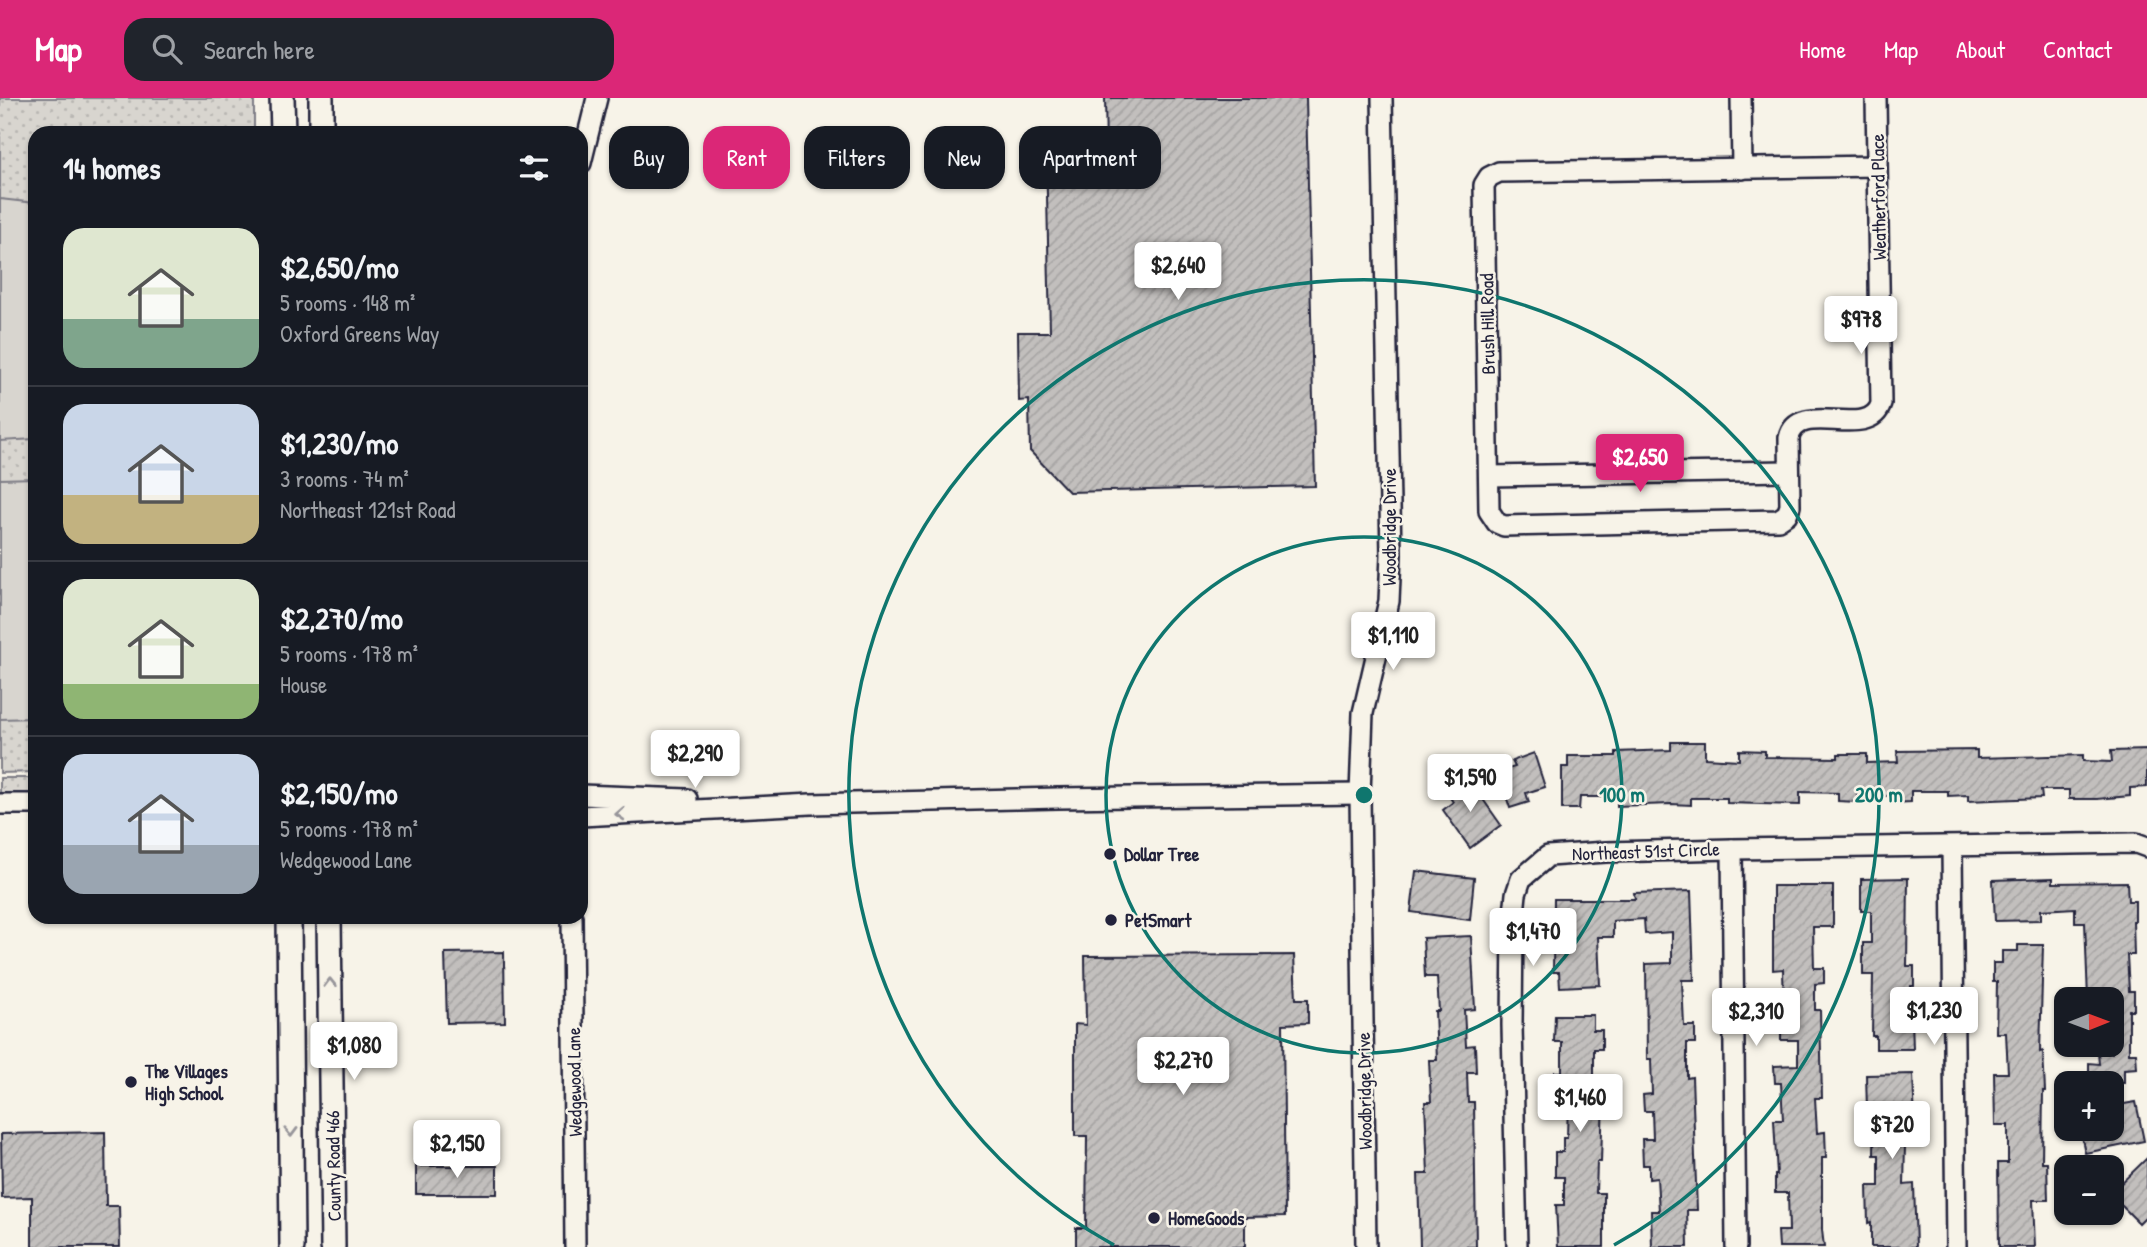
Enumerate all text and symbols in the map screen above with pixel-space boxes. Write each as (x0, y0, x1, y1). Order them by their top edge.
search box (124, 18, 614, 81)
text: Map (35, 27, 82, 71)
icon: search (148, 30, 186, 68)
text: Search here (204, 32, 315, 67)
text: Home (1799, 33, 1846, 65)
text: Map (1884, 33, 1918, 65)
text: About (1956, 33, 2005, 65)
text: Contact (2043, 33, 2112, 65)
chip: Buy (609, 126, 689, 189)
chip: Rent (703, 126, 790, 189)
chip: Filters (804, 126, 910, 189)
chip: New (924, 126, 1005, 189)
chip: Apartment (1019, 126, 1161, 189)
street label: Weatherford Place (1864, 133, 1892, 260)
text: 14 homes (63, 148, 161, 188)
icon: filters (515, 149, 553, 187)
pin: $2,640 (1121, 242, 1235, 302)
text: $2,650/mo (280, 247, 399, 287)
text: $2,640 (1150, 249, 1206, 280)
icon: home (119, 256, 203, 340)
street label: Brush Hill Road (1473, 273, 1501, 375)
text: 5 rooms · 148 m² (280, 287, 415, 318)
pin: $978 (1820, 296, 1902, 356)
text: $978 (1840, 303, 1882, 334)
text: Oxford Greens Way (280, 318, 439, 349)
text: $1,230/mo (280, 423, 398, 463)
icon: home (119, 432, 203, 516)
pin: $2,650 (1583, 434, 1697, 494)
text: $2,650 (1612, 441, 1668, 472)
text: 3 rooms · 74 m² (280, 463, 409, 494)
street label: Woodbridge Drive (1376, 468, 1402, 586)
text: Northeast 121st Road (280, 494, 455, 525)
text: $2,270/mo (280, 598, 403, 638)
icon: home (119, 607, 203, 691)
pin: $1,110 (1336, 612, 1450, 672)
text: $1,110 (1367, 619, 1419, 650)
text: 5 rooms · 178 m² (280, 638, 418, 669)
text: House (280, 669, 327, 700)
pin: $2,290 (638, 730, 752, 790)
text: $2,290 (667, 737, 723, 768)
pin: $1,590 (1413, 754, 1527, 814)
text: $1,590 (1443, 761, 1497, 792)
text: $2,150/mo (280, 773, 398, 813)
text: 100 m (1599, 780, 1645, 809)
text: 200 m (1855, 780, 1903, 809)
icon: home (119, 782, 203, 866)
centre of rings (1352, 783, 1376, 807)
one-way arrow (615, 806, 626, 821)
text: 5 rooms · 178 m² (280, 813, 418, 844)
street label: Northeast 51st Circle (1572, 835, 1721, 867)
place label: Dollar Tree (1124, 841, 1200, 867)
text: Wedgewood Lane (280, 844, 412, 875)
marker: Dollar Tree (1102, 846, 1118, 862)
place label: PetSmart (1125, 907, 1193, 933)
pin: $1,470 (1476, 908, 1590, 968)
marker: PetSmart (1103, 912, 1119, 928)
text: $1,470 (1506, 915, 1560, 946)
one-way arrow (322, 977, 338, 988)
north arrow (2054, 987, 2124, 1057)
map controls (2054, 987, 2124, 1225)
pin: $2,310 (1699, 988, 1813, 1048)
pin: $1,230 (1877, 988, 1991, 1047)
text: $1,230 (1906, 994, 1962, 1025)
text: $2,310 (1728, 995, 1784, 1026)
pin: $1,080 (297, 1023, 411, 1082)
street label: Wedgewood Lane (560, 1027, 588, 1137)
text: $1,080 (326, 1029, 382, 1060)
street label: Woodbridge Drive (1350, 1032, 1378, 1150)
pin: $2,270 (1126, 1038, 1240, 1097)
text: $2,270 (1153, 1044, 1213, 1075)
place label: The Villages High School (144, 1058, 228, 1107)
button: + (2054, 1071, 2124, 1141)
marker: The Villages High School (123, 1074, 139, 1090)
pin: $1,460 (1523, 1074, 1637, 1134)
text: $1,460 (1554, 1081, 1606, 1112)
pin: $720 (1851, 1102, 1933, 1161)
text: $720 (1870, 1108, 1914, 1139)
street label: County Road 466 (319, 1110, 347, 1222)
pin: $2,150 (400, 1121, 514, 1180)
one-way arrow (283, 1127, 298, 1138)
text: $2,150 (429, 1127, 485, 1158)
button: − (2054, 1155, 2124, 1225)
place label: HomeGoods (1168, 1205, 1245, 1231)
marker: HomeGoods (1146, 1210, 1162, 1226)

